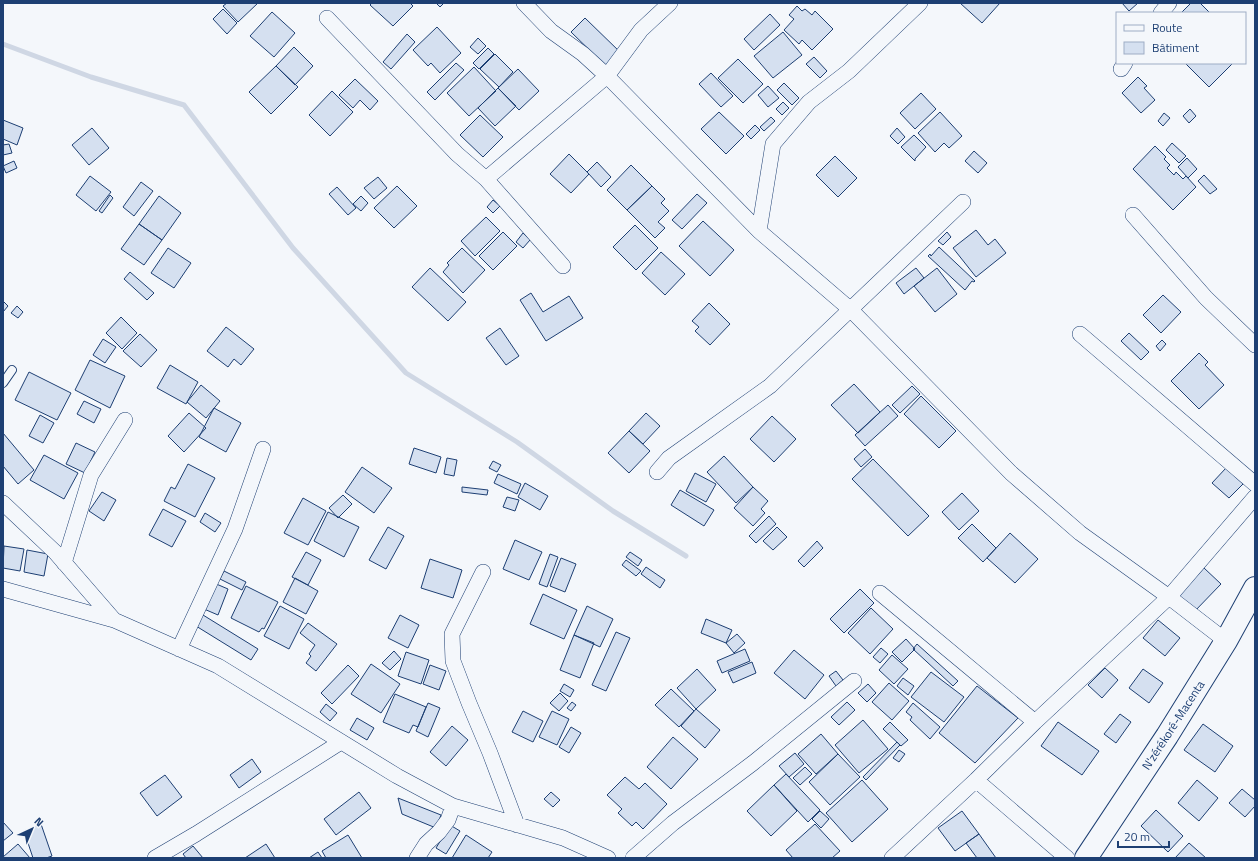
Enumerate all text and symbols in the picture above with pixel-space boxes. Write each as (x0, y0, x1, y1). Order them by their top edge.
legend (1116, 12, 1246, 64)
text: Route (1152, 18, 1182, 37)
text: Bâtiment (1152, 38, 1200, 57)
street label: N'zérékoré-Macenta (1137, 676, 1209, 774)
north arrow (12, 809, 52, 849)
text: N (31, 813, 47, 830)
scale bar (1118, 823, 1169, 849)
text: 20 m (1124, 827, 1150, 846)

